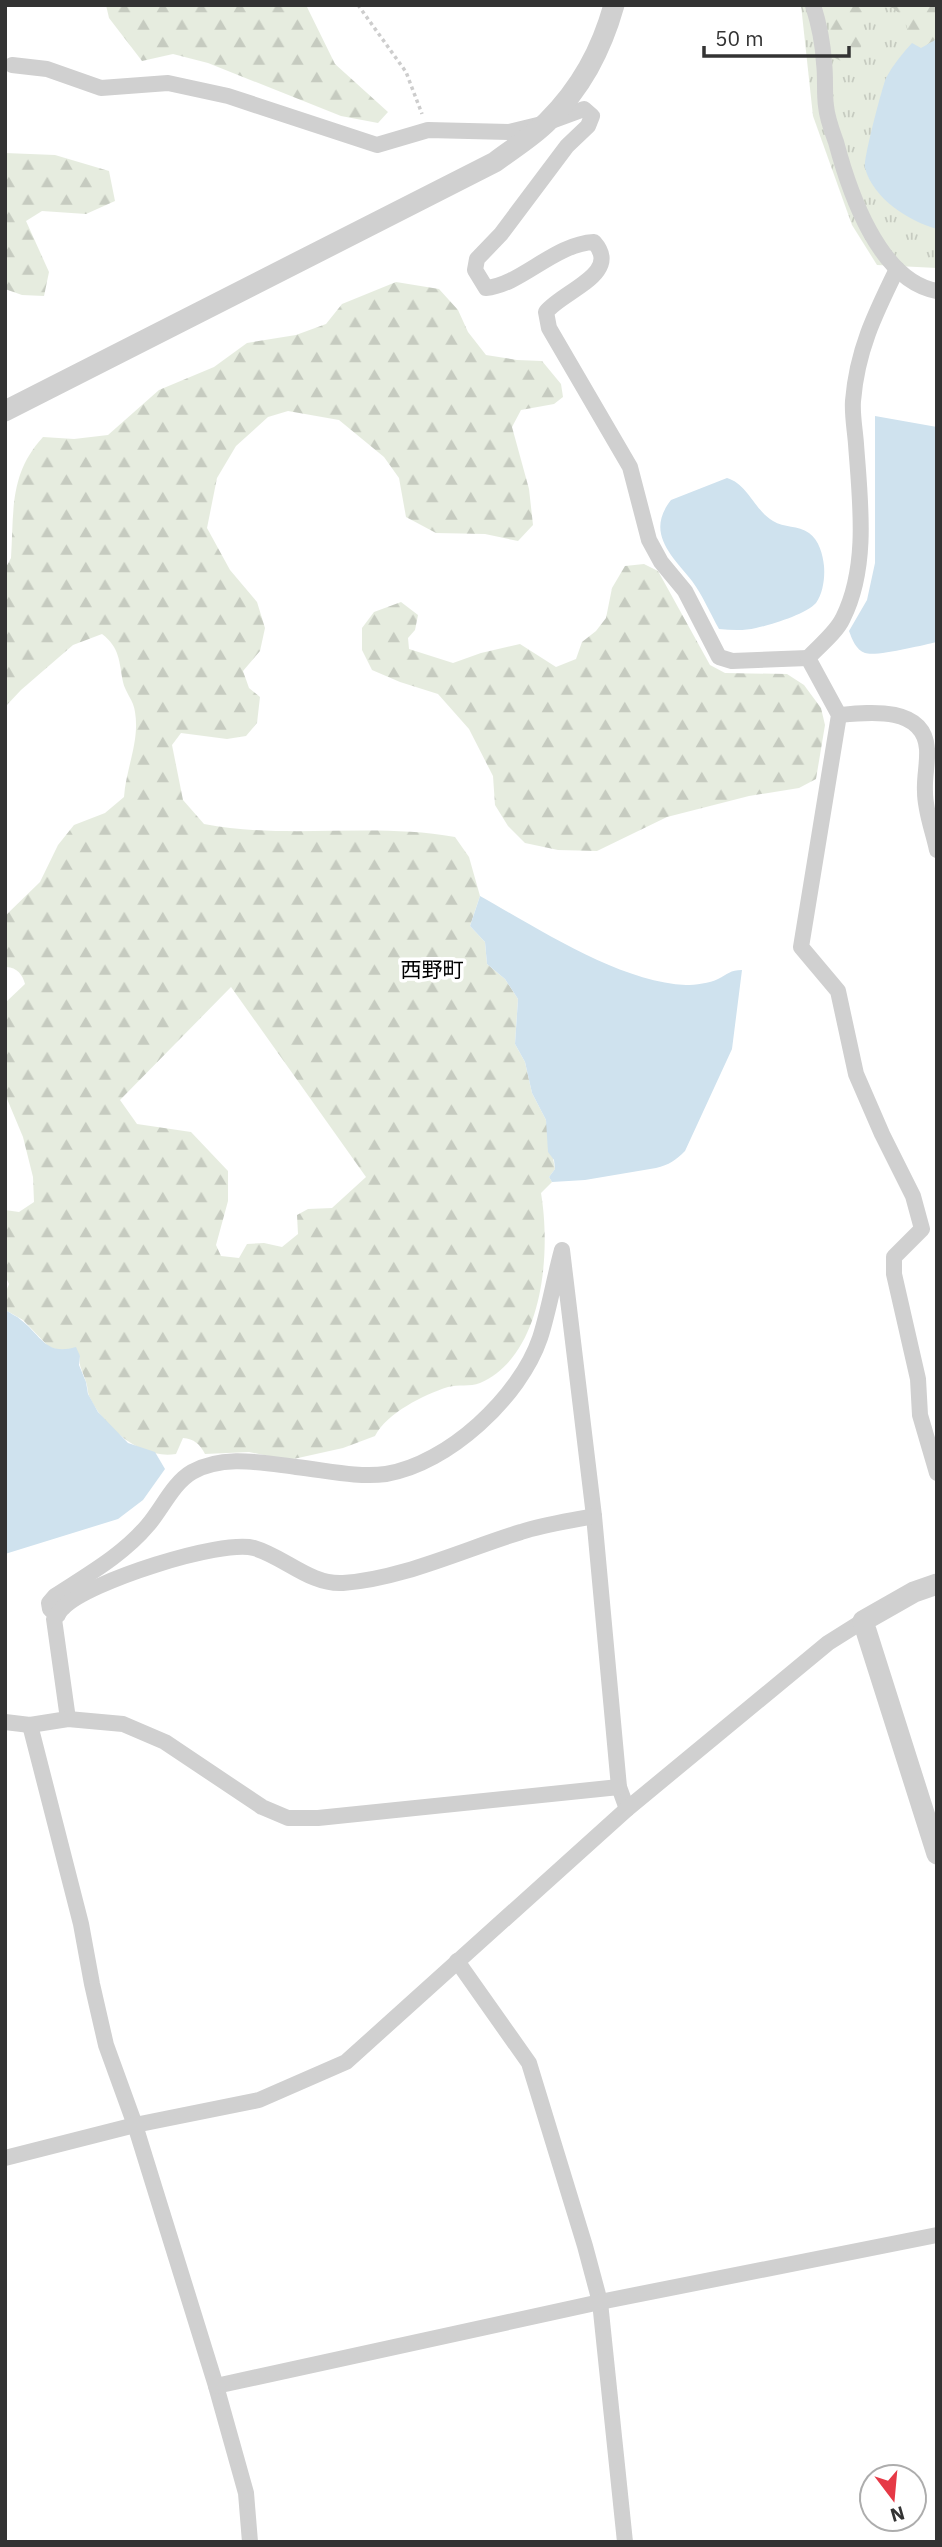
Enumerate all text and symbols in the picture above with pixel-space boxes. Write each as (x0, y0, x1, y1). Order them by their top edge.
scale bar (704, 14, 849, 58)
text: 50 m (715, 24, 764, 52)
district label: 西野町 (401, 955, 464, 983)
north arrow (858, 2463, 928, 2533)
text: N (888, 2501, 908, 2528)

